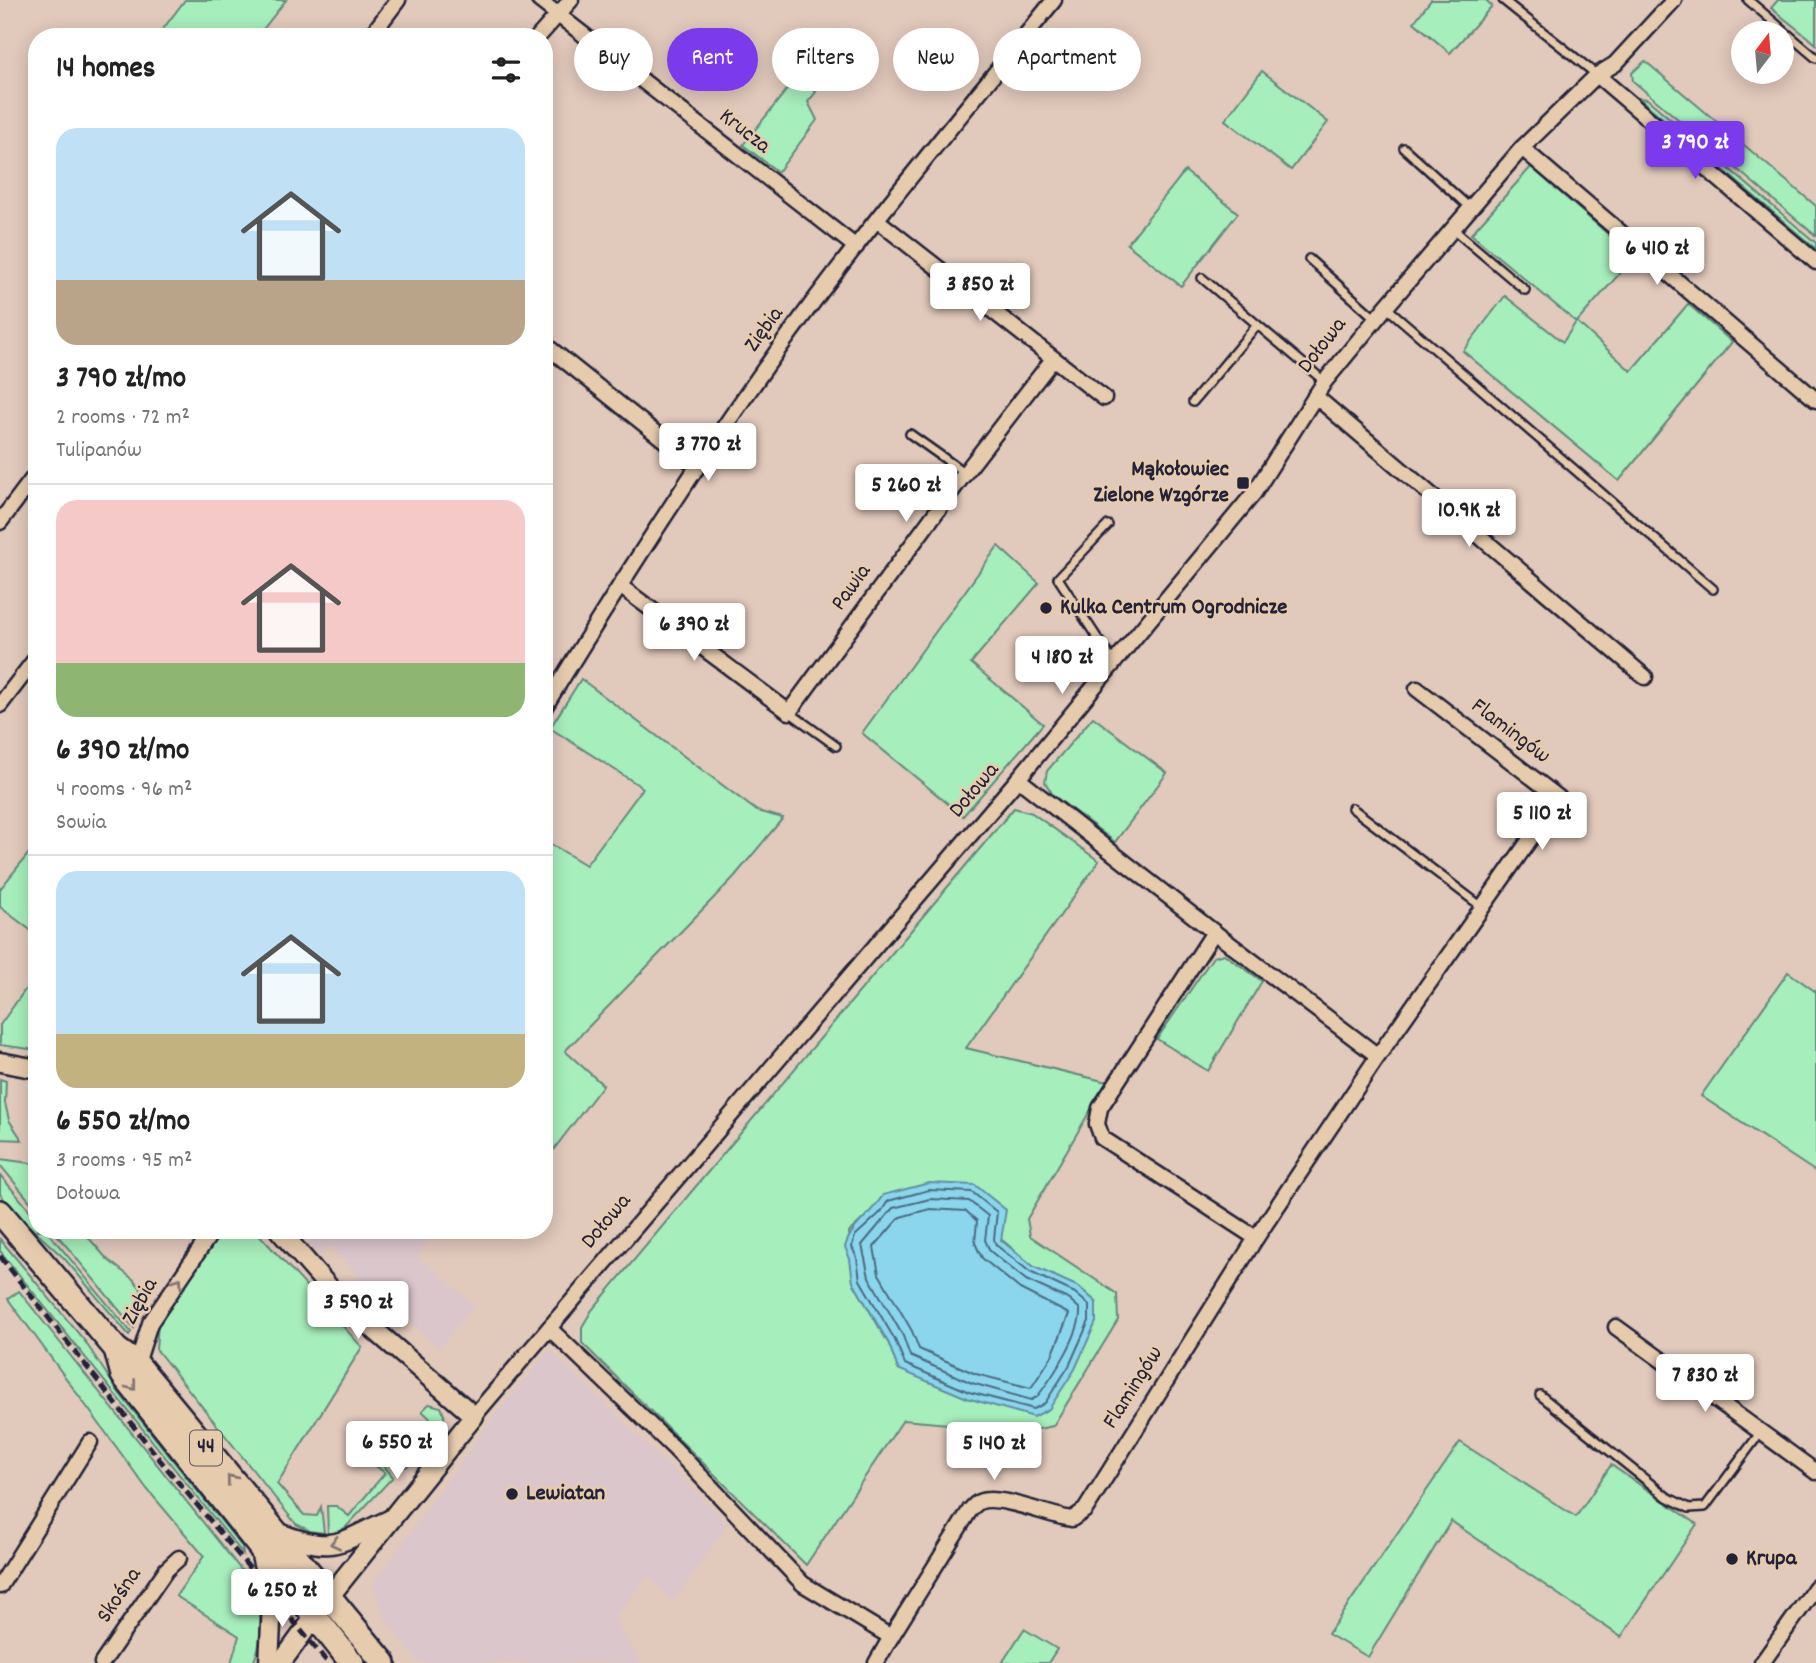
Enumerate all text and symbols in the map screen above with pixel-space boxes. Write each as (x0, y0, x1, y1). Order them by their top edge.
north arrow (1731, 21, 1794, 84)
map controls (1731, 21, 1794, 84)
chip: Buy (574, 28, 653, 91)
chip: Rent (667, 28, 758, 91)
chip: Filters (772, 28, 879, 91)
chip: New (893, 28, 979, 91)
chip: Apartment (993, 28, 1141, 91)
text: 14 homes (56, 49, 155, 92)
icon: filters (487, 51, 525, 89)
street label: Krucza (711, 101, 778, 164)
pin: 3 790 zł (1623, 122, 1767, 181)
text: 3 790 zł (1661, 127, 1729, 160)
icon: home (228, 173, 354, 299)
pin: 6 410 zł (1585, 228, 1729, 287)
text: 6 410 zł (1625, 233, 1689, 266)
pin: 3 850 zł (908, 264, 1052, 323)
text: 3 850 zł (946, 269, 1014, 302)
street label: Ziębia (737, 299, 794, 360)
street label: Dołowa (1290, 310, 1356, 381)
text: 3 790 zł/mo (56, 359, 186, 402)
text: 2 rooms · 72 m² (56, 402, 190, 435)
pin: 3 770 zł (636, 424, 780, 483)
text: 3 770 zł (675, 429, 741, 462)
text: Tulipanów (56, 435, 142, 468)
place label: Mąkołowiec Zielone Wzgórze (1093, 454, 1229, 513)
pin: 5 260 zł (834, 464, 978, 524)
text: 5 260 zł (871, 470, 941, 503)
marker: Mąkołowiec Zielone Wzgórze (1235, 475, 1251, 491)
pin: 10.9K zł (1397, 490, 1541, 549)
text: 10.9K zł (1438, 495, 1500, 528)
icon: home (228, 545, 354, 671)
street label: Pawia (824, 557, 881, 618)
place label: Kulka Centrum Ogrodnicze (1060, 592, 1287, 625)
marker: Kulka Centrum Ogrodnicze (1038, 600, 1054, 616)
pin: 6 390 zł (622, 604, 766, 663)
text: 6 390 zł (659, 609, 729, 642)
pin: 4 180 zł (990, 636, 1134, 696)
text: 4 180 zł (1031, 642, 1093, 675)
street label: Flamingów (1463, 691, 1557, 773)
text: 6 390 zł/mo (56, 731, 189, 774)
street label: Dołowa (942, 755, 1009, 826)
text: 4 rooms · 96 m² (56, 774, 192, 807)
pin: 5 110 zł (1470, 792, 1614, 852)
text: 5 110 zł (1513, 798, 1571, 831)
text: Sowia (56, 807, 106, 840)
icon: home (228, 916, 354, 1042)
text: 6 550 zł/mo (56, 1102, 190, 1145)
text: 3 rooms · 95 m² (56, 1145, 192, 1178)
text: Dołowa (56, 1178, 120, 1211)
street label: Dołowa (574, 1186, 641, 1257)
street label: Ziębia (115, 1271, 168, 1332)
one-way arrow (170, 1277, 182, 1290)
pin: 3 590 zł (286, 1282, 430, 1341)
text: 3 590 zł (323, 1287, 393, 1320)
street label: Flamingów (1096, 1340, 1172, 1436)
pin: 7 830 zł (1633, 1354, 1777, 1414)
text: 7 830 zł (1672, 1360, 1738, 1393)
one-way arrow (124, 1378, 136, 1391)
pin: 6 550 zł (325, 1422, 469, 1481)
pin: 5 140 zł (922, 1422, 1066, 1482)
text: 6 550 zł (362, 1427, 432, 1460)
text: 5 140 zł (963, 1428, 1025, 1461)
road number: 44 (190, 1430, 222, 1466)
one-way arrow (227, 1474, 239, 1487)
place label: Lewiatan (526, 1478, 606, 1511)
marker: Lewiatan (504, 1486, 520, 1502)
one-way arrow (329, 1535, 341, 1550)
place label: Krupa (1746, 1543, 1798, 1576)
marker: Krupa (1724, 1551, 1740, 1567)
street label: Skośna (89, 1560, 151, 1631)
pin: 6 250 zł (210, 1570, 354, 1629)
text: 6 250 zł (247, 1575, 317, 1608)

